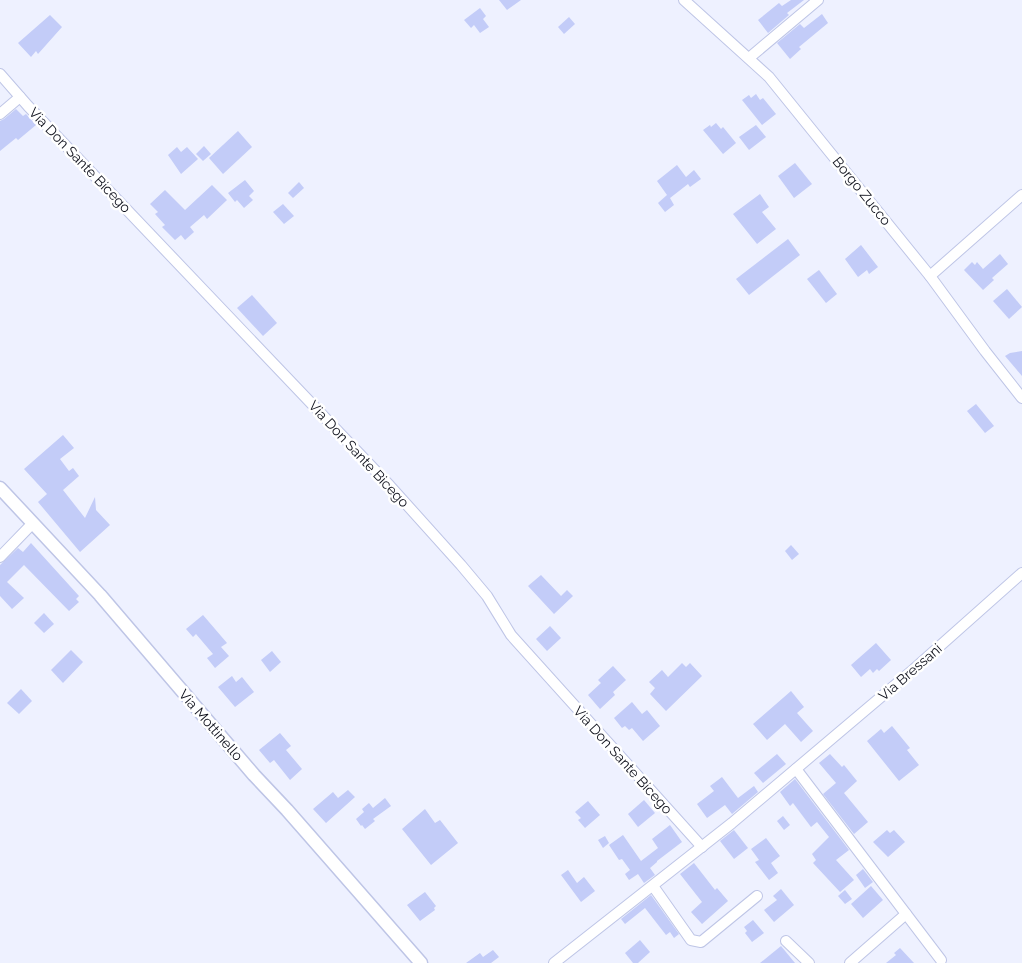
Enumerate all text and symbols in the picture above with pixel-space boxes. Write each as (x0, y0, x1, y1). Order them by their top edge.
street label: Via Don Sante Bicego (26, 104, 134, 216)
street label: Borgo Zucco (830, 154, 894, 228)
street label: Via Don Sante Bicego (306, 397, 412, 511)
street label: Via Bressani (875, 640, 945, 704)
street label: Via Mottinello (176, 686, 246, 764)
street label: Via Don Sante Bicego (570, 703, 676, 817)

